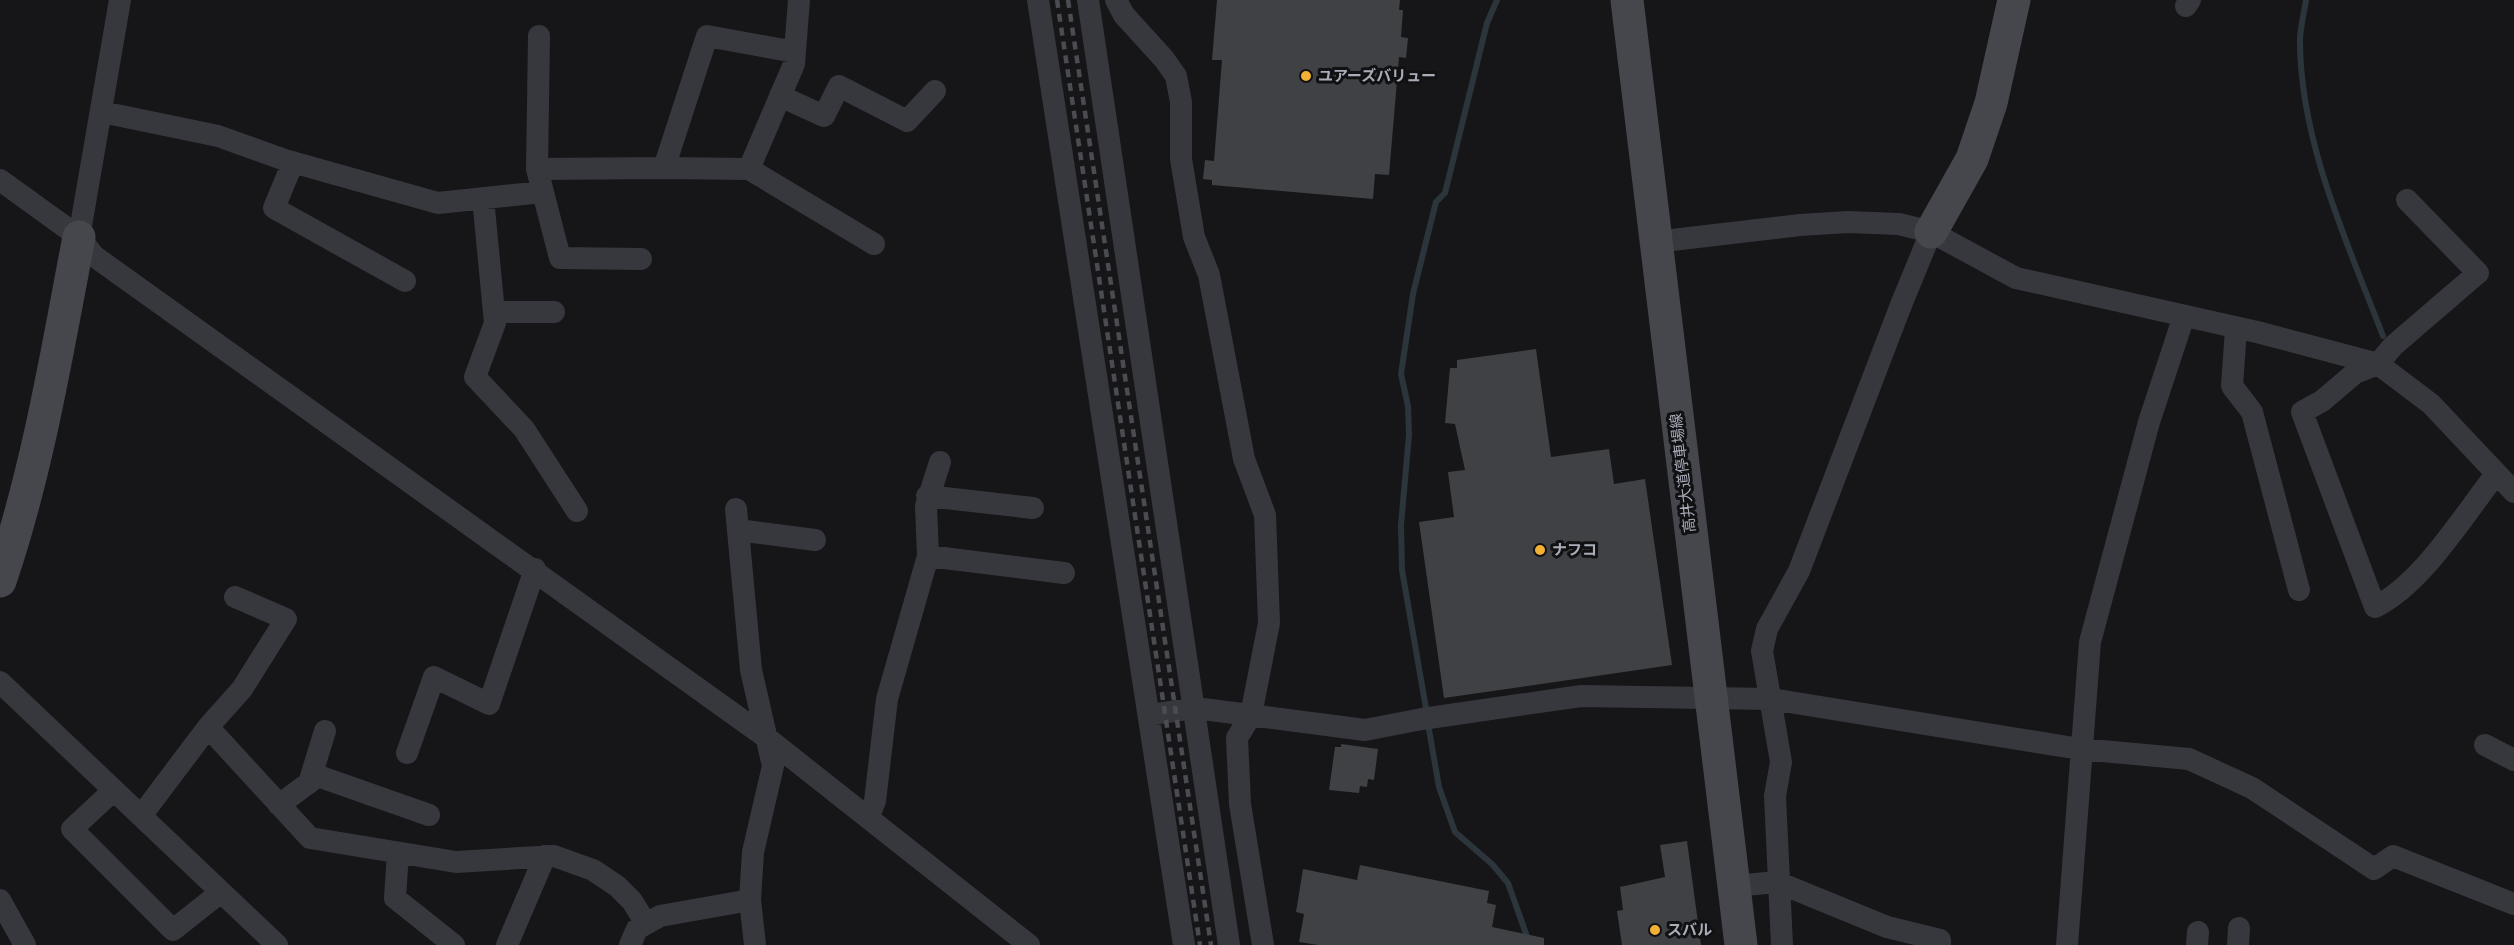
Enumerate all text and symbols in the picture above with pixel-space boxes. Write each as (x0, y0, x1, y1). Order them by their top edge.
place label: ユアーズバリュー (1318, 66, 1436, 86)
marker: ユアーズバリュー (1299, 69, 1313, 83)
street label: 高井大道停車場線 (1666, 412, 1700, 534)
place label: ナフコ (1552, 540, 1597, 560)
marker: ナフコ (1533, 543, 1547, 557)
place label: スバル (1667, 920, 1712, 940)
marker: スバル (1648, 923, 1662, 937)

